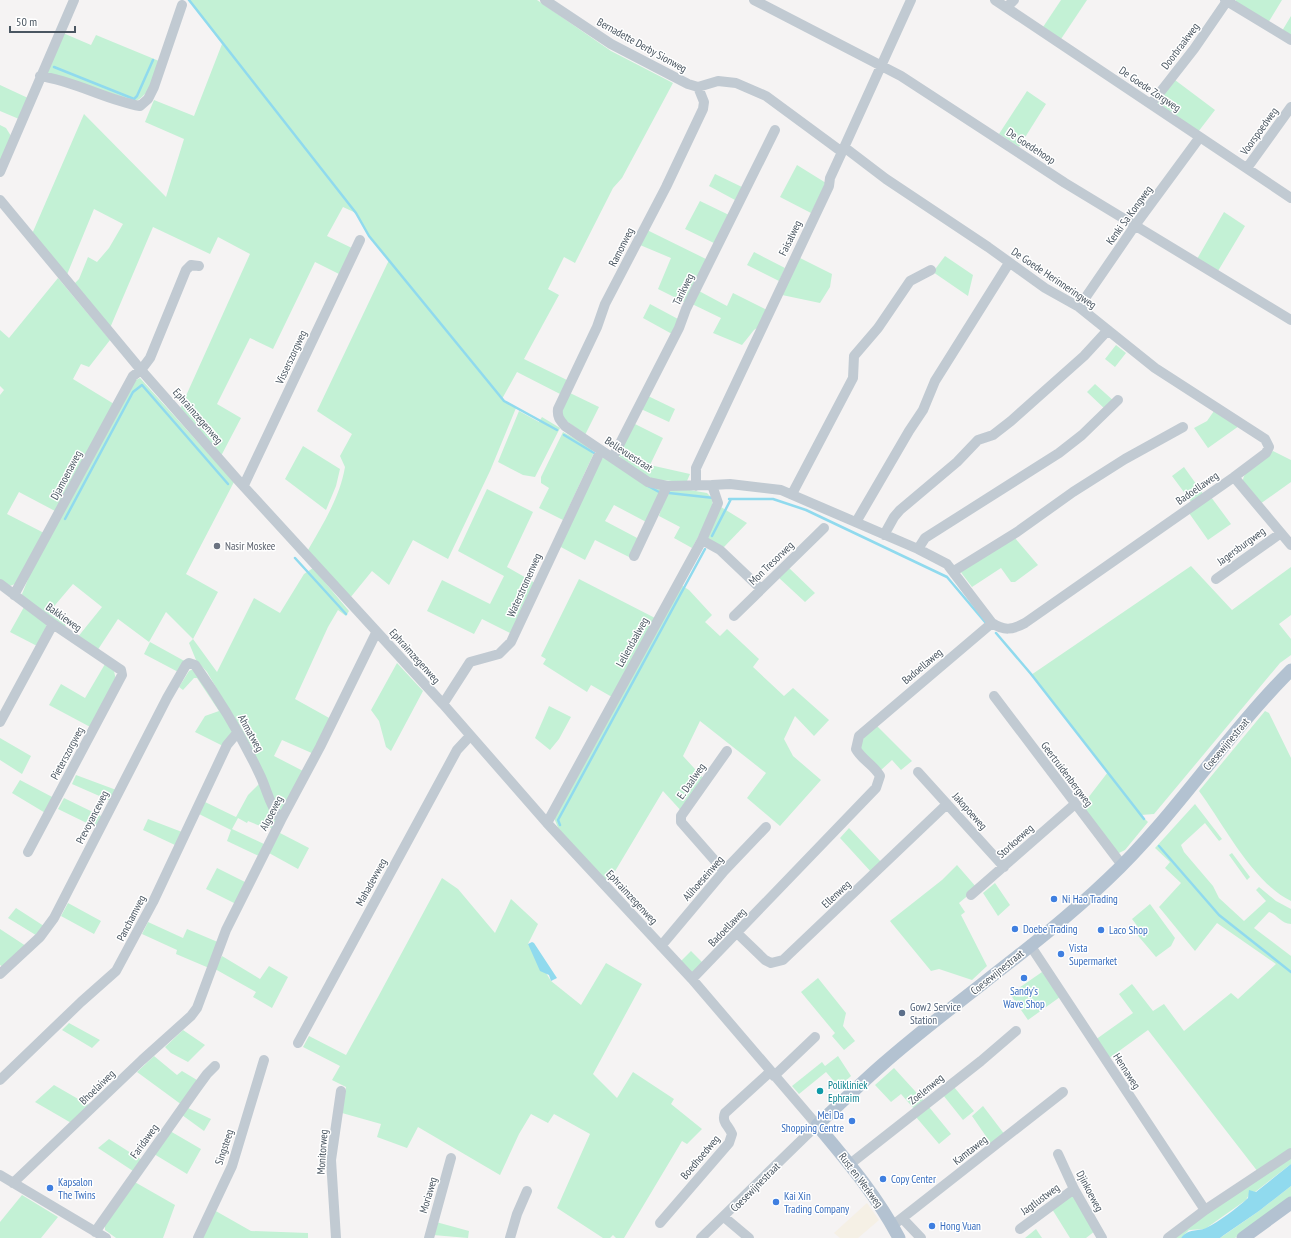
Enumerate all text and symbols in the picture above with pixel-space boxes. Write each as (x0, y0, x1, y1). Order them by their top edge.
scale bar (10, 8, 75, 34)
text: 50 m (16, 14, 37, 29)
street label: Bernadette Derby Sionweg (595, 15, 690, 76)
street label: Doorbraakweg (1158, 20, 1202, 72)
street label: De Goede Zorgweg (1117, 63, 1184, 115)
street label: Voorspoedweg (1237, 104, 1281, 158)
street label: De Goedehoop (1004, 125, 1058, 167)
street label: Kenki Sa Kongweg (1103, 182, 1155, 247)
street label: Faisalweg (775, 218, 805, 258)
street label: Ramonweg (605, 225, 637, 269)
street label: De Goede Herinneringweg (1009, 244, 1099, 312)
street label: Tarikweg (669, 271, 697, 307)
street label: Visserszorgweg (272, 327, 310, 387)
street label: Ephraimzegenweg (170, 385, 226, 447)
street label: Bellevuestraat (602, 433, 656, 475)
street label: Djamoenaweg (47, 448, 85, 502)
street label: Badoellaweg (1173, 468, 1221, 508)
street label: Jagersburgweg (1213, 524, 1268, 569)
street label: Mon Tresorweg (746, 538, 797, 588)
place label: Nasir Moskee (225, 539, 276, 553)
marker: Nasir Moskee (212, 541, 222, 551)
street label: Waterstromenweg (504, 551, 544, 619)
street label: Bakkieweg (43, 600, 85, 635)
street label: Leliendaalweg (613, 614, 651, 669)
street label: Ephraimzegenweg (387, 626, 444, 687)
street label: Badoellaweg (899, 645, 945, 687)
street label: Ahmatweg (235, 712, 267, 754)
street label: Coesewijnestraat (1200, 715, 1252, 773)
street label: Pieterszorgweg (47, 724, 87, 782)
street label: Geertruidenbergweg (1038, 739, 1096, 809)
street label: E. Daalweg (673, 760, 709, 802)
street label: Prevoyanceweg (73, 788, 112, 846)
street label: Jakopoeweg (949, 789, 991, 833)
street label: Algoeweg (256, 793, 286, 833)
street label: Storkoeweg (994, 821, 1036, 861)
street label: Alihoeseinweg (680, 852, 727, 903)
street label: Mahadewweg (352, 856, 390, 908)
street label: Ephraimzegenweg (603, 867, 661, 927)
street label: Ellenweg (818, 877, 854, 911)
street label: Panchamweg (113, 892, 149, 943)
place label: Ni Hao Trading (1062, 892, 1118, 906)
marker: Ni Hao Trading (1049, 894, 1059, 904)
street label: Badoellaweg (705, 904, 749, 949)
place label: Doebe Trading (1023, 922, 1078, 936)
place label: Laco Shop (1109, 923, 1148, 937)
marker: Doebe Trading (1010, 924, 1020, 934)
marker: Laco Shop (1096, 925, 1106, 935)
place label: Vista Supermarket (1068, 941, 1117, 968)
street label: Coesewijnestraat (968, 946, 1026, 998)
marker: Vista Supermarket (1056, 949, 1066, 959)
marker: Sandy's Wave Shop (1019, 973, 1029, 983)
place label: Sandy's Wave Shop (1003, 984, 1045, 1011)
place label: Gow2 Service Station (910, 1000, 961, 1027)
marker: Gow2 Service Station (897, 1008, 907, 1018)
street label: Hennaweg (1110, 1050, 1144, 1092)
street label: Bhoelaiweg (76, 1066, 118, 1107)
street label: Zoelenweg (906, 1070, 947, 1107)
place label: Polikliniek Ephraim (828, 1078, 868, 1105)
marker: Polikliniek Ephraim (815, 1086, 825, 1096)
place label: Mei Da Shopping Centre (781, 1108, 844, 1135)
marker: Mei Da Shopping Centre (847, 1116, 857, 1126)
street label: Faridaweg (127, 1121, 161, 1161)
street label: Singsteeg (212, 1127, 236, 1167)
street label: Monitorweg (313, 1129, 331, 1175)
street label: Boedhoedweg (677, 1132, 723, 1182)
street label: Kamtaweg (950, 1132, 990, 1168)
street label: Rust en Werkweg (836, 1150, 886, 1210)
street label: Coesewijnestraat (727, 1159, 783, 1215)
street label: Djinkoeweg (1073, 1168, 1107, 1214)
place label: Copy Center (891, 1172, 936, 1186)
marker: Copy Center (878, 1174, 888, 1184)
place label: Kapsalon The Twins (58, 1175, 96, 1202)
street label: Moriaweg (416, 1175, 440, 1215)
street label: Jagtlustweg (1017, 1180, 1062, 1218)
marker: Kapsalon The Twins (45, 1183, 55, 1193)
place label: Kai Xin Trading Company (784, 1189, 850, 1216)
marker: Kai Xin Trading Company (771, 1197, 781, 1207)
place label: Hong Vuan (940, 1219, 981, 1233)
marker: Hong Vuan (927, 1221, 937, 1231)

